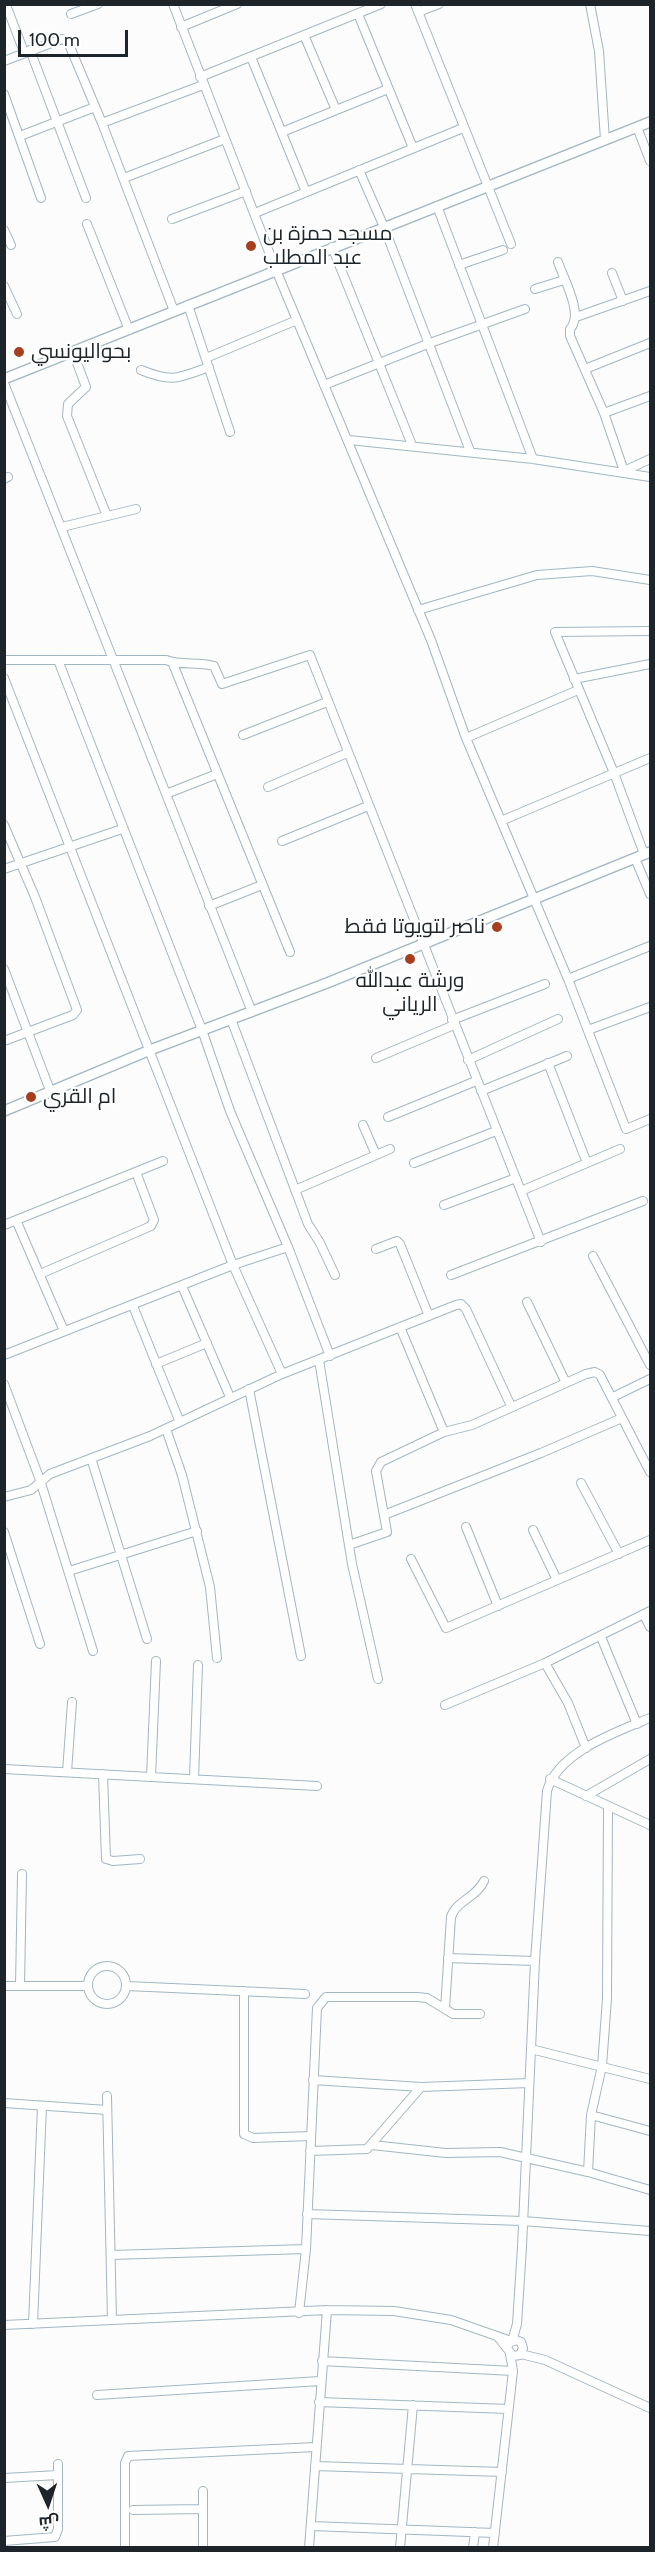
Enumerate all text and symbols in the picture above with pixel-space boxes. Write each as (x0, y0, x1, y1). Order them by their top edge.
scale bar (21, 18, 130, 56)
text: 100 m (29, 29, 80, 51)
place label: مسجد حمزة بن عبد المطلب (263, 221, 393, 271)
marker: مسجد حمزة بن عبد المطلب (244, 239, 258, 253)
place label: بحواليونسي (31, 339, 131, 365)
marker: بحواليونسي (12, 345, 26, 359)
place label: ناصر لتويوتا فقط (344, 914, 485, 940)
marker: ناصر لتويوتا فقط (490, 920, 504, 934)
marker: ورشة عبدالله الرياني (403, 952, 417, 966)
place label: ورشة عبدالله الرياني (356, 968, 464, 1018)
place label: ام القري (43, 1084, 116, 1110)
marker: ام القري (24, 1090, 38, 1104)
north arrow (18, 2474, 78, 2534)
text: ش (38, 2512, 60, 2532)

